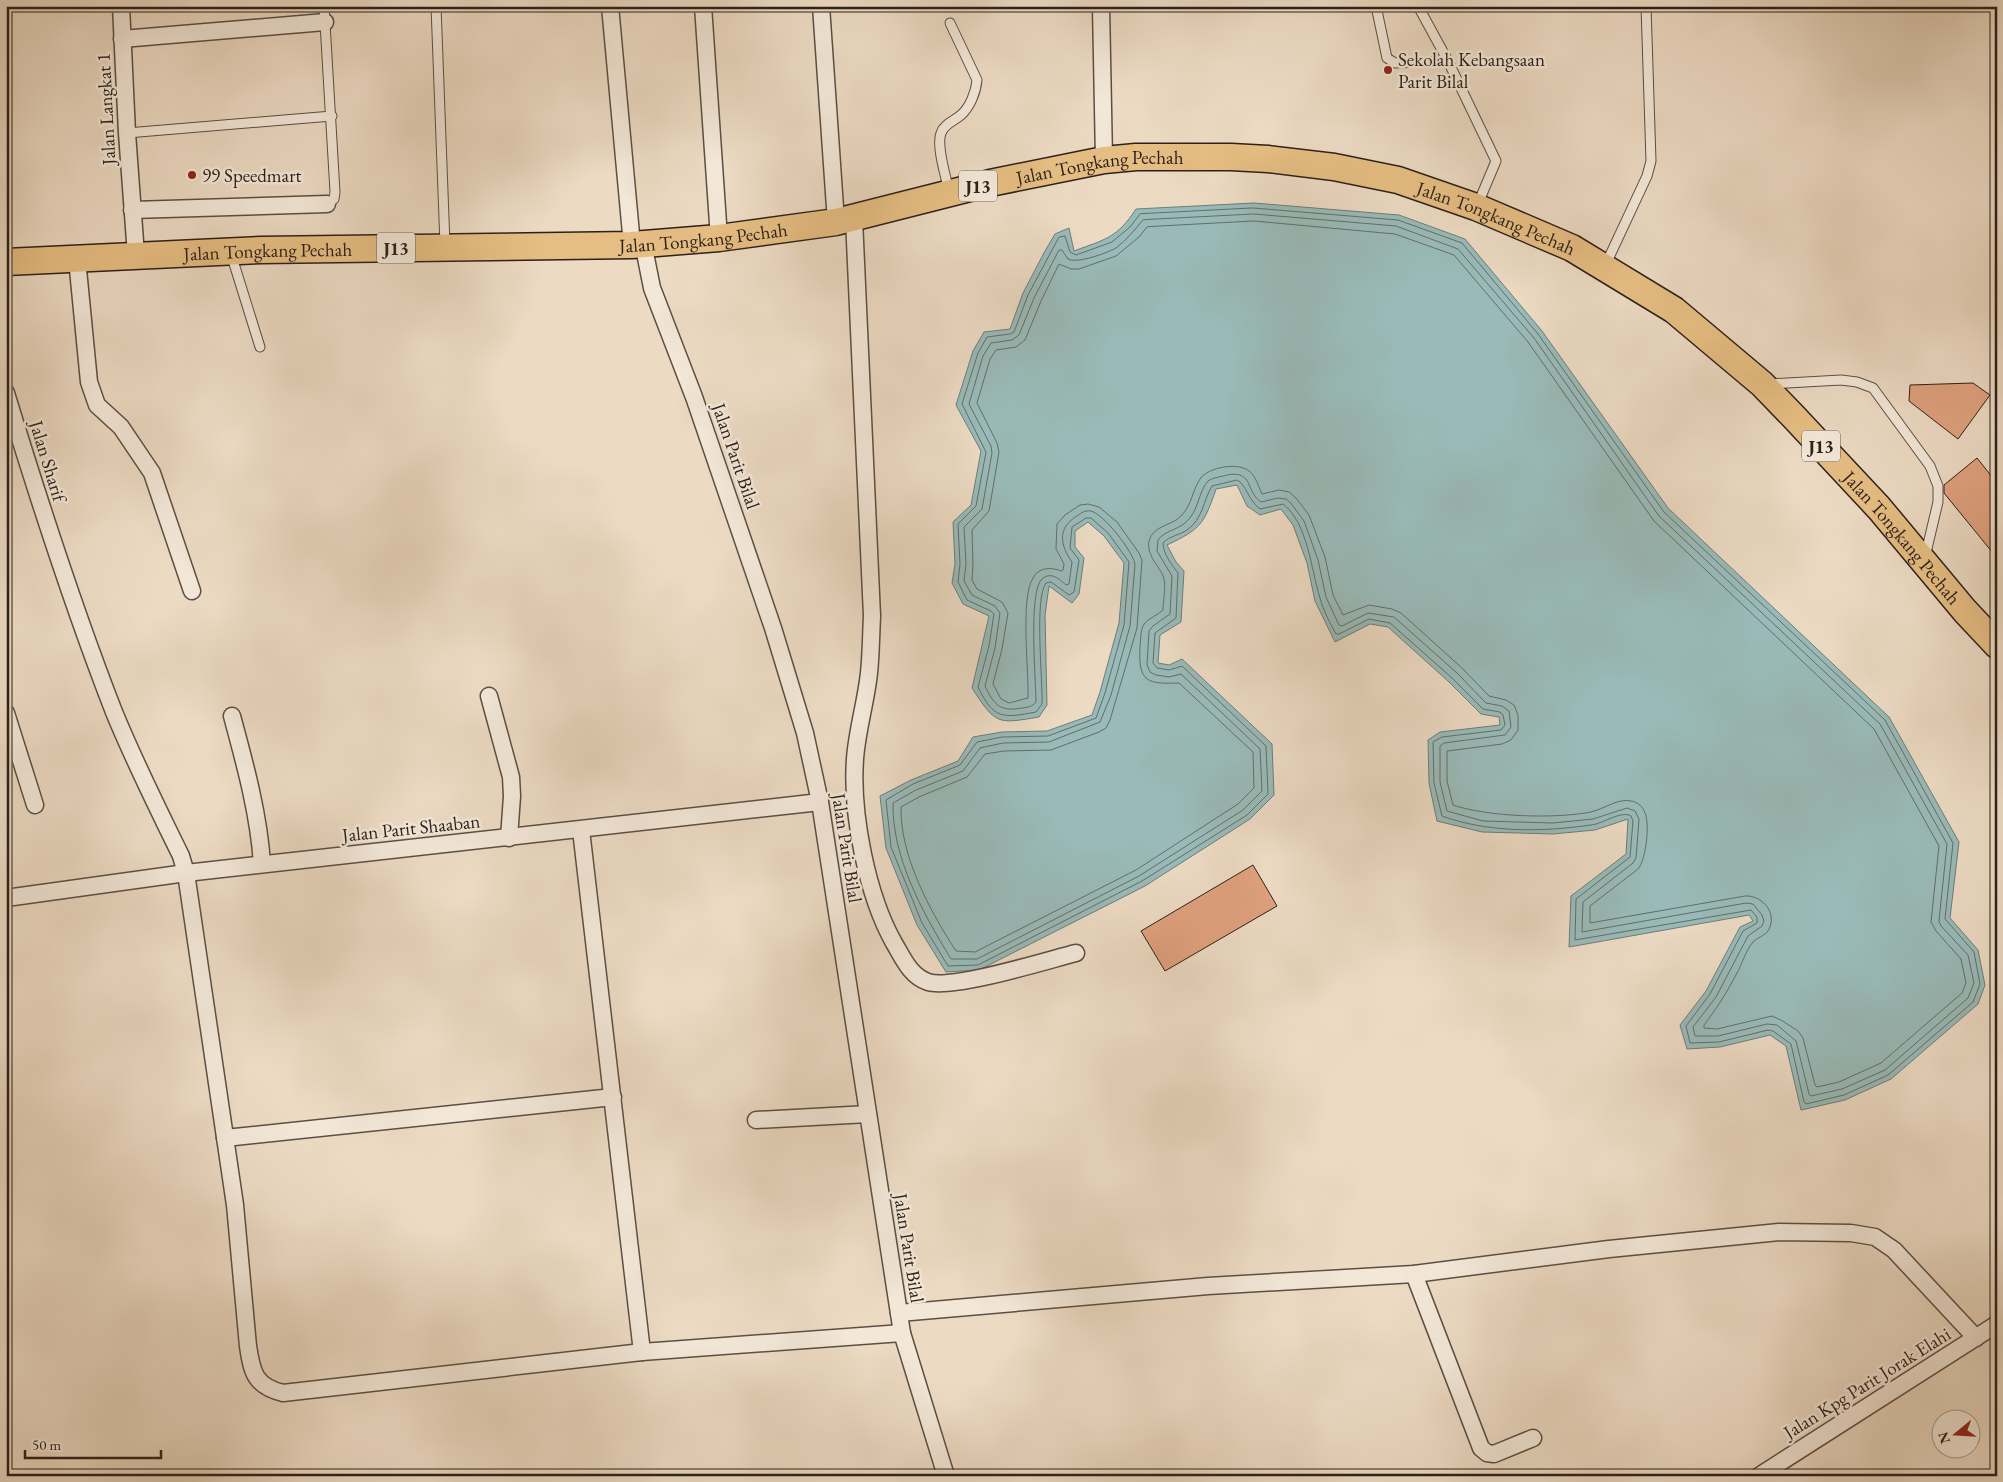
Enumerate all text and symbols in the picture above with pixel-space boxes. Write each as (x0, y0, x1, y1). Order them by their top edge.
place label: Sekolah Kebangsaan Parit Bilal (1398, 47, 1545, 94)
street label: Jalan Langkat 1 (91, 52, 122, 168)
marker: Sekolah Kebangsaan Parit Bilal (1382, 64, 1394, 76)
street label: Jalan Tongkang Pechah (1012, 145, 1184, 190)
place label: 99 Speedmart (202, 163, 301, 188)
marker: 99 Speedmart (186, 169, 198, 181)
road number: J13 (959, 170, 997, 202)
street label: Jalan Tongkang Pechah (1412, 174, 1580, 261)
street label: Jalan Tongkang Pechah (617, 216, 789, 258)
road number: J13 (377, 232, 415, 264)
street label: Jalan Tongkang Pechah (181, 236, 353, 266)
street label: Jalan Parit Bilal (706, 398, 766, 513)
street label: Jalan Sharif (23, 416, 73, 506)
road number: J13 (1802, 431, 1840, 462)
street label: Jalan Tongkang Pechah (1836, 464, 1967, 610)
street label: Jalan Parit Bilal (826, 790, 868, 905)
street label: Jalan Parit Shaaban (339, 808, 481, 848)
street label: Jalan Parit Bilal (888, 1190, 930, 1305)
street label: Jalan Kpg Parit Jorak Elahi (1777, 1321, 1956, 1446)
north arrow (1930, 1410, 1980, 1460)
scale bar (25, 1427, 161, 1459)
text: N (1933, 1429, 1954, 1446)
text: 50 m (32, 1435, 61, 1454)

